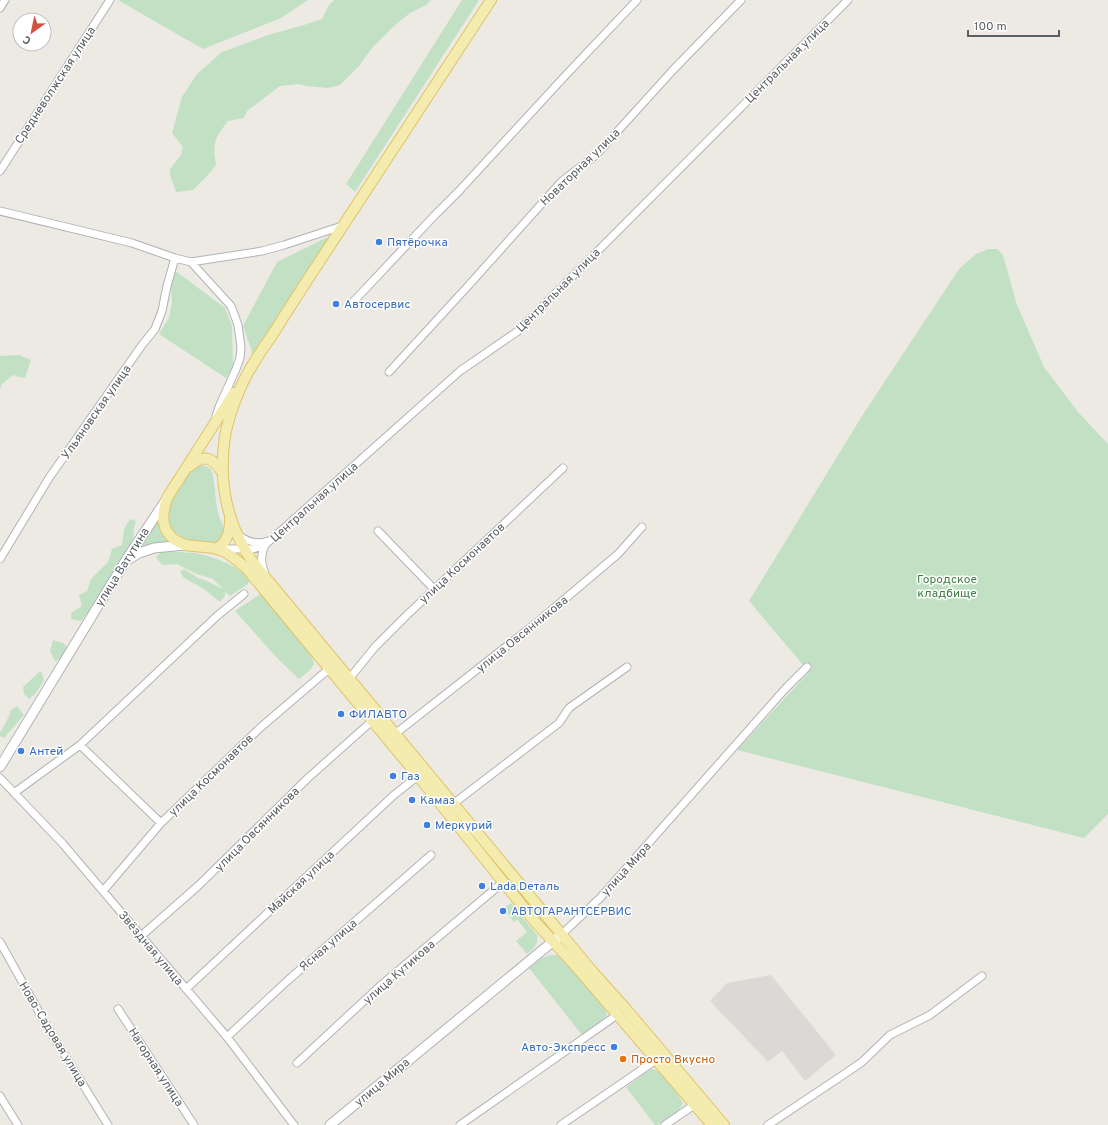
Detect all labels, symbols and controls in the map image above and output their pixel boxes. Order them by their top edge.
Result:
north arrow [12,12,52,52]
scale bar [968,12,1059,38]
street label: Центральная улица [742,16,833,107]
text: 100 m [974,19,1007,35]
street label: Средневолжская улица [12,24,98,146]
street label: Новаторная улица [537,125,624,210]
place label: Пятёрочка [387,235,448,251]
marker: Пятёрочка [374,237,384,247]
street label: Центральная улица [513,245,604,336]
place label: Автосервис [344,297,410,313]
marker: Автосервис [331,299,341,309]
street label: Ульяновская улица [58,362,136,463]
street label: Центральная улица [267,459,362,546]
street label: улица Космонавтов [416,520,509,608]
street label: улица Ватутина [92,525,153,610]
park label: Городское кладбище [917,572,977,602]
street label: улица Овсянникова [473,593,572,677]
place label: ФИЛАВТО [349,707,407,723]
marker: ФИЛАВТО [336,709,346,719]
street label: улица Космонавтов [166,731,258,820]
place label: Антей [29,744,63,760]
marker: Антей [16,746,26,756]
place label: Газ [401,769,420,785]
marker: Газ [388,771,398,781]
street label: улица Овсянникова [212,784,304,876]
place label: Камаз [420,793,455,809]
marker: Камаз [407,795,417,805]
place label: Меркурий [435,818,492,834]
marker: Меркурий [422,820,432,830]
street label: улица Мира [598,839,655,900]
street label: Майская улица [265,848,339,918]
place label: Lada Dеталь [490,879,559,895]
marker: Lada Dеталь [477,881,487,891]
place label: АВТОГАРАНТСЕРВИС [511,904,632,920]
marker: АВТОГАРАНТСЕРВИС [498,906,508,916]
street label: Звёздная улица [114,908,186,989]
street label: Ясная улица [296,916,361,975]
street label: улица Кутикова [360,937,439,1009]
street label: Ново-Садовая улица [14,979,90,1090]
street label: Нагорная улица [124,1025,187,1110]
place label: Авто-Экспресс [521,1040,606,1056]
marker: Авто-Экспресс [609,1042,619,1052]
place label: Просто Вкусно [631,1052,715,1068]
marker: Просто Вкусно [618,1054,628,1064]
street label: улица Мира [352,1055,414,1111]

